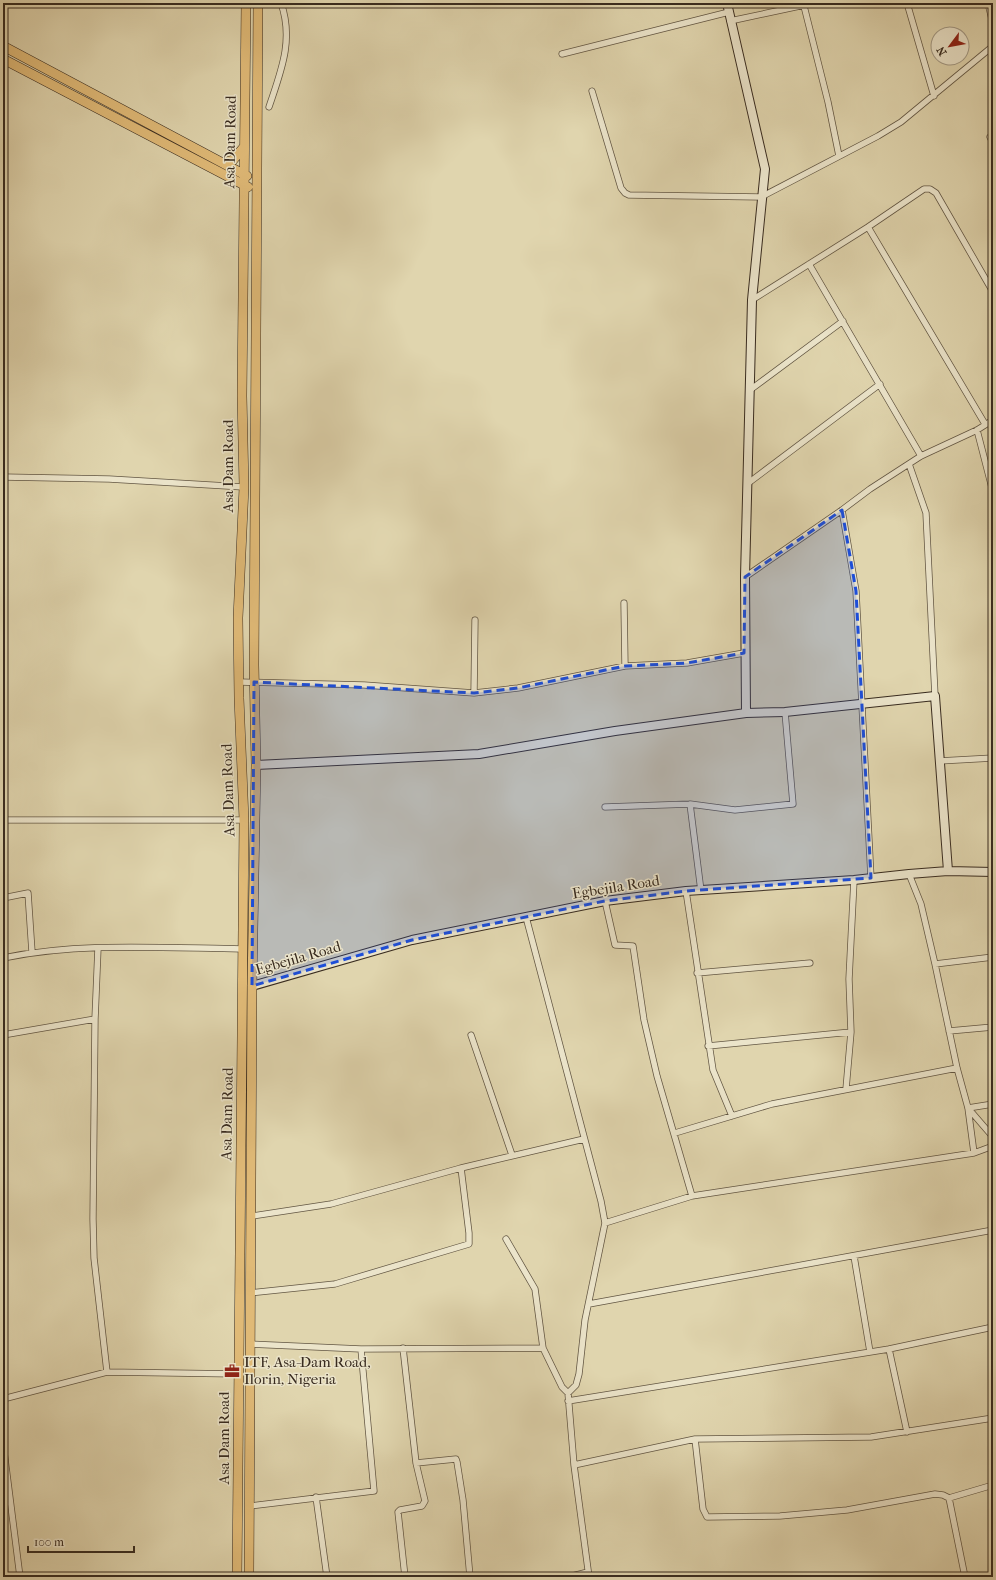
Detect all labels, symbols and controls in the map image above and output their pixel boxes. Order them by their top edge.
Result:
north arrow [930,26,970,66]
text: N [934,44,950,58]
street label: Asa Dam Road [220,95,240,190]
street label: Asa Dam Road [219,419,237,513]
street label: Asa Dam Road [217,742,239,838]
street label: Egbejila Road [571,871,662,903]
street label: Egbejila Road [253,937,344,979]
street label: Asa Dam Road [217,1067,237,1162]
place label: ITF, Asa-Dam Road, Ilorin, Nigeria [244,1353,371,1388]
office icon: ITF, Asa-Dam Road, Ilorin, Nigeria [223,1362,241,1380]
street label: Asa Dam Road [215,1391,233,1485]
scale bar [28,1528,134,1554]
text: 100 m [34,1535,64,1549]

